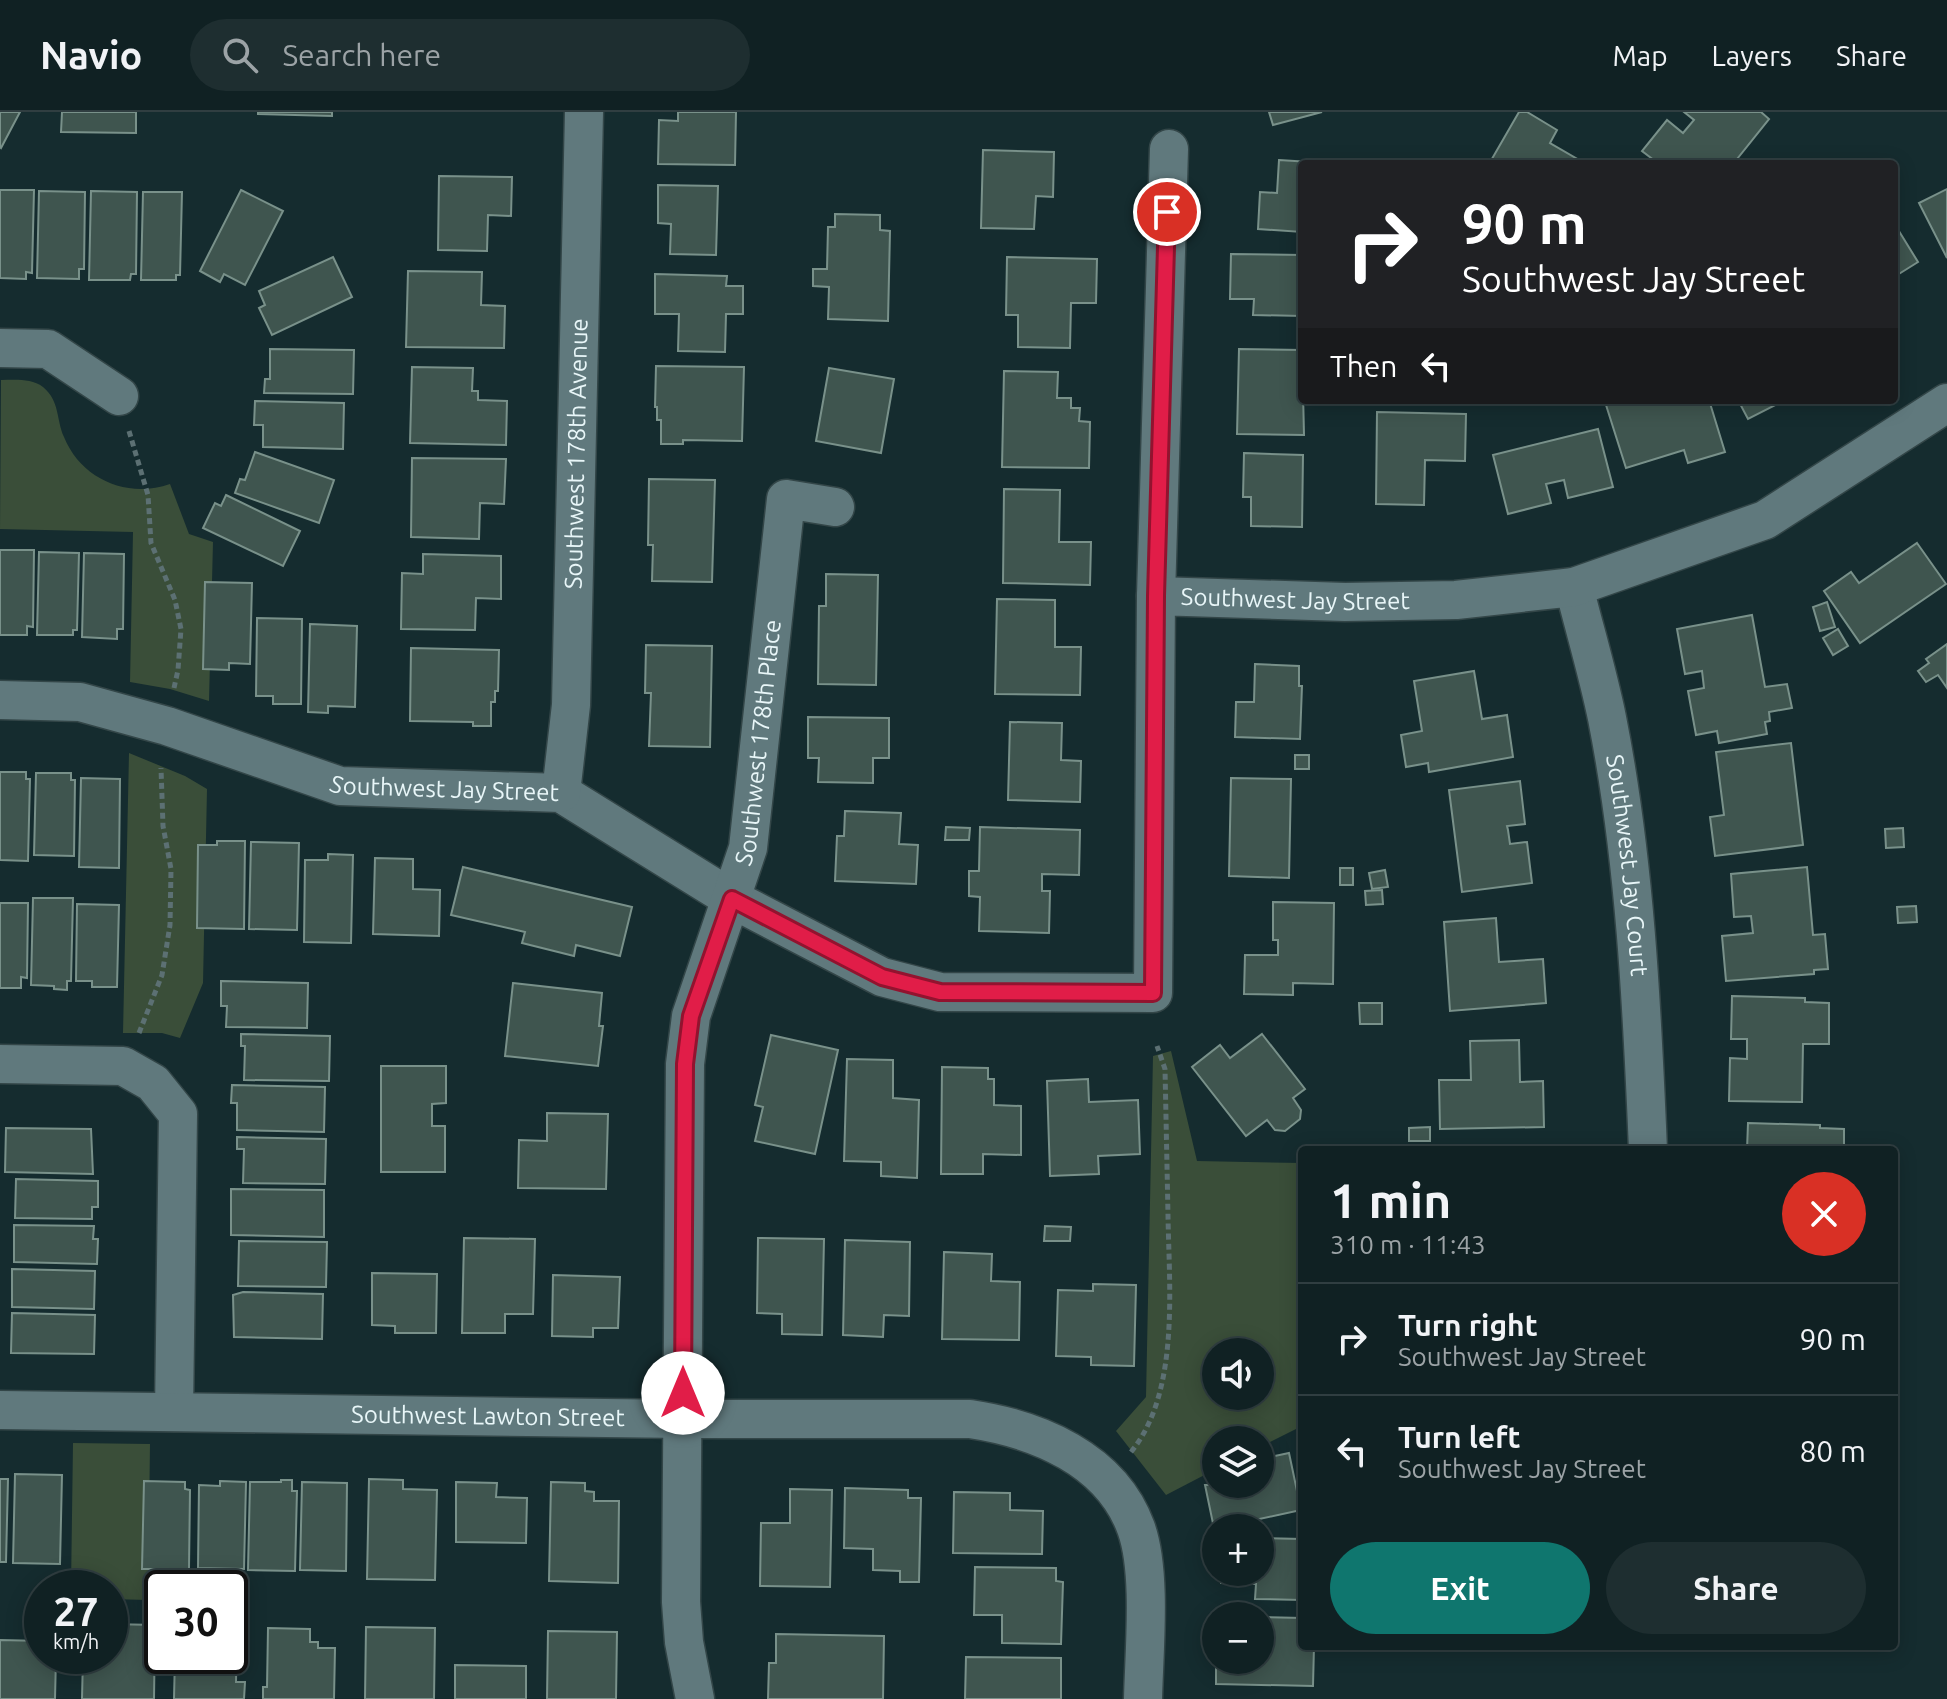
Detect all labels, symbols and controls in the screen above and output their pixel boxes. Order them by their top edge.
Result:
search box [190,19,750,91]
icon: search [218,33,262,77]
text: Navio [40,34,142,76]
text: Search here [282,38,441,72]
text: Map [1612,40,1668,71]
text: Layers [1712,40,1792,71]
text: Share [1836,40,1907,71]
pin [1133,178,1201,246]
icon: arrive [1145,190,1189,234]
icon: right [1330,192,1434,296]
text: 90 m [1462,192,1587,255]
text: Southwest Jay Street [1462,258,1805,299]
street label: Southwest 178th Avenue [560,318,592,589]
icon: left [1414,344,1458,388]
text: Then [1330,349,1398,383]
street label: Southwest Jay Street [1180,583,1410,615]
street label: Southwest 178th Place [729,618,786,869]
street label: Southwest Jay Court [1601,752,1653,978]
street label: Southwest Jay Street [326,770,560,806]
button: close [1782,1172,1866,1256]
text: 1 min [1330,1173,1451,1227]
text: 310 m · 11:43 [1330,1230,1486,1259]
text: Turn right [1398,1308,1538,1342]
icon: right [1330,1317,1374,1361]
text: 90 m [1799,1322,1866,1356]
map controls [1202,1338,1274,1674]
button: sound [1202,1338,1274,1410]
text: Southwest Jay Street [1398,1342,1646,1371]
position arrow [641,1351,725,1435]
street label: Southwest Lawton Street [351,1401,625,1431]
text: Turn left [1398,1420,1520,1454]
button: layers [1202,1426,1274,1498]
icon: left [1330,1429,1374,1473]
text: 80 m [1799,1434,1866,1468]
text: Southwest Jay Street [1398,1454,1646,1483]
button: + [1202,1514,1274,1586]
button: Exit [1330,1542,1590,1634]
button: Share [1606,1542,1866,1634]
speed limit sign: 30 [144,1570,248,1674]
text: 27 [53,1589,99,1634]
button: − [1202,1602,1274,1674]
text: km/h [53,1630,99,1653]

